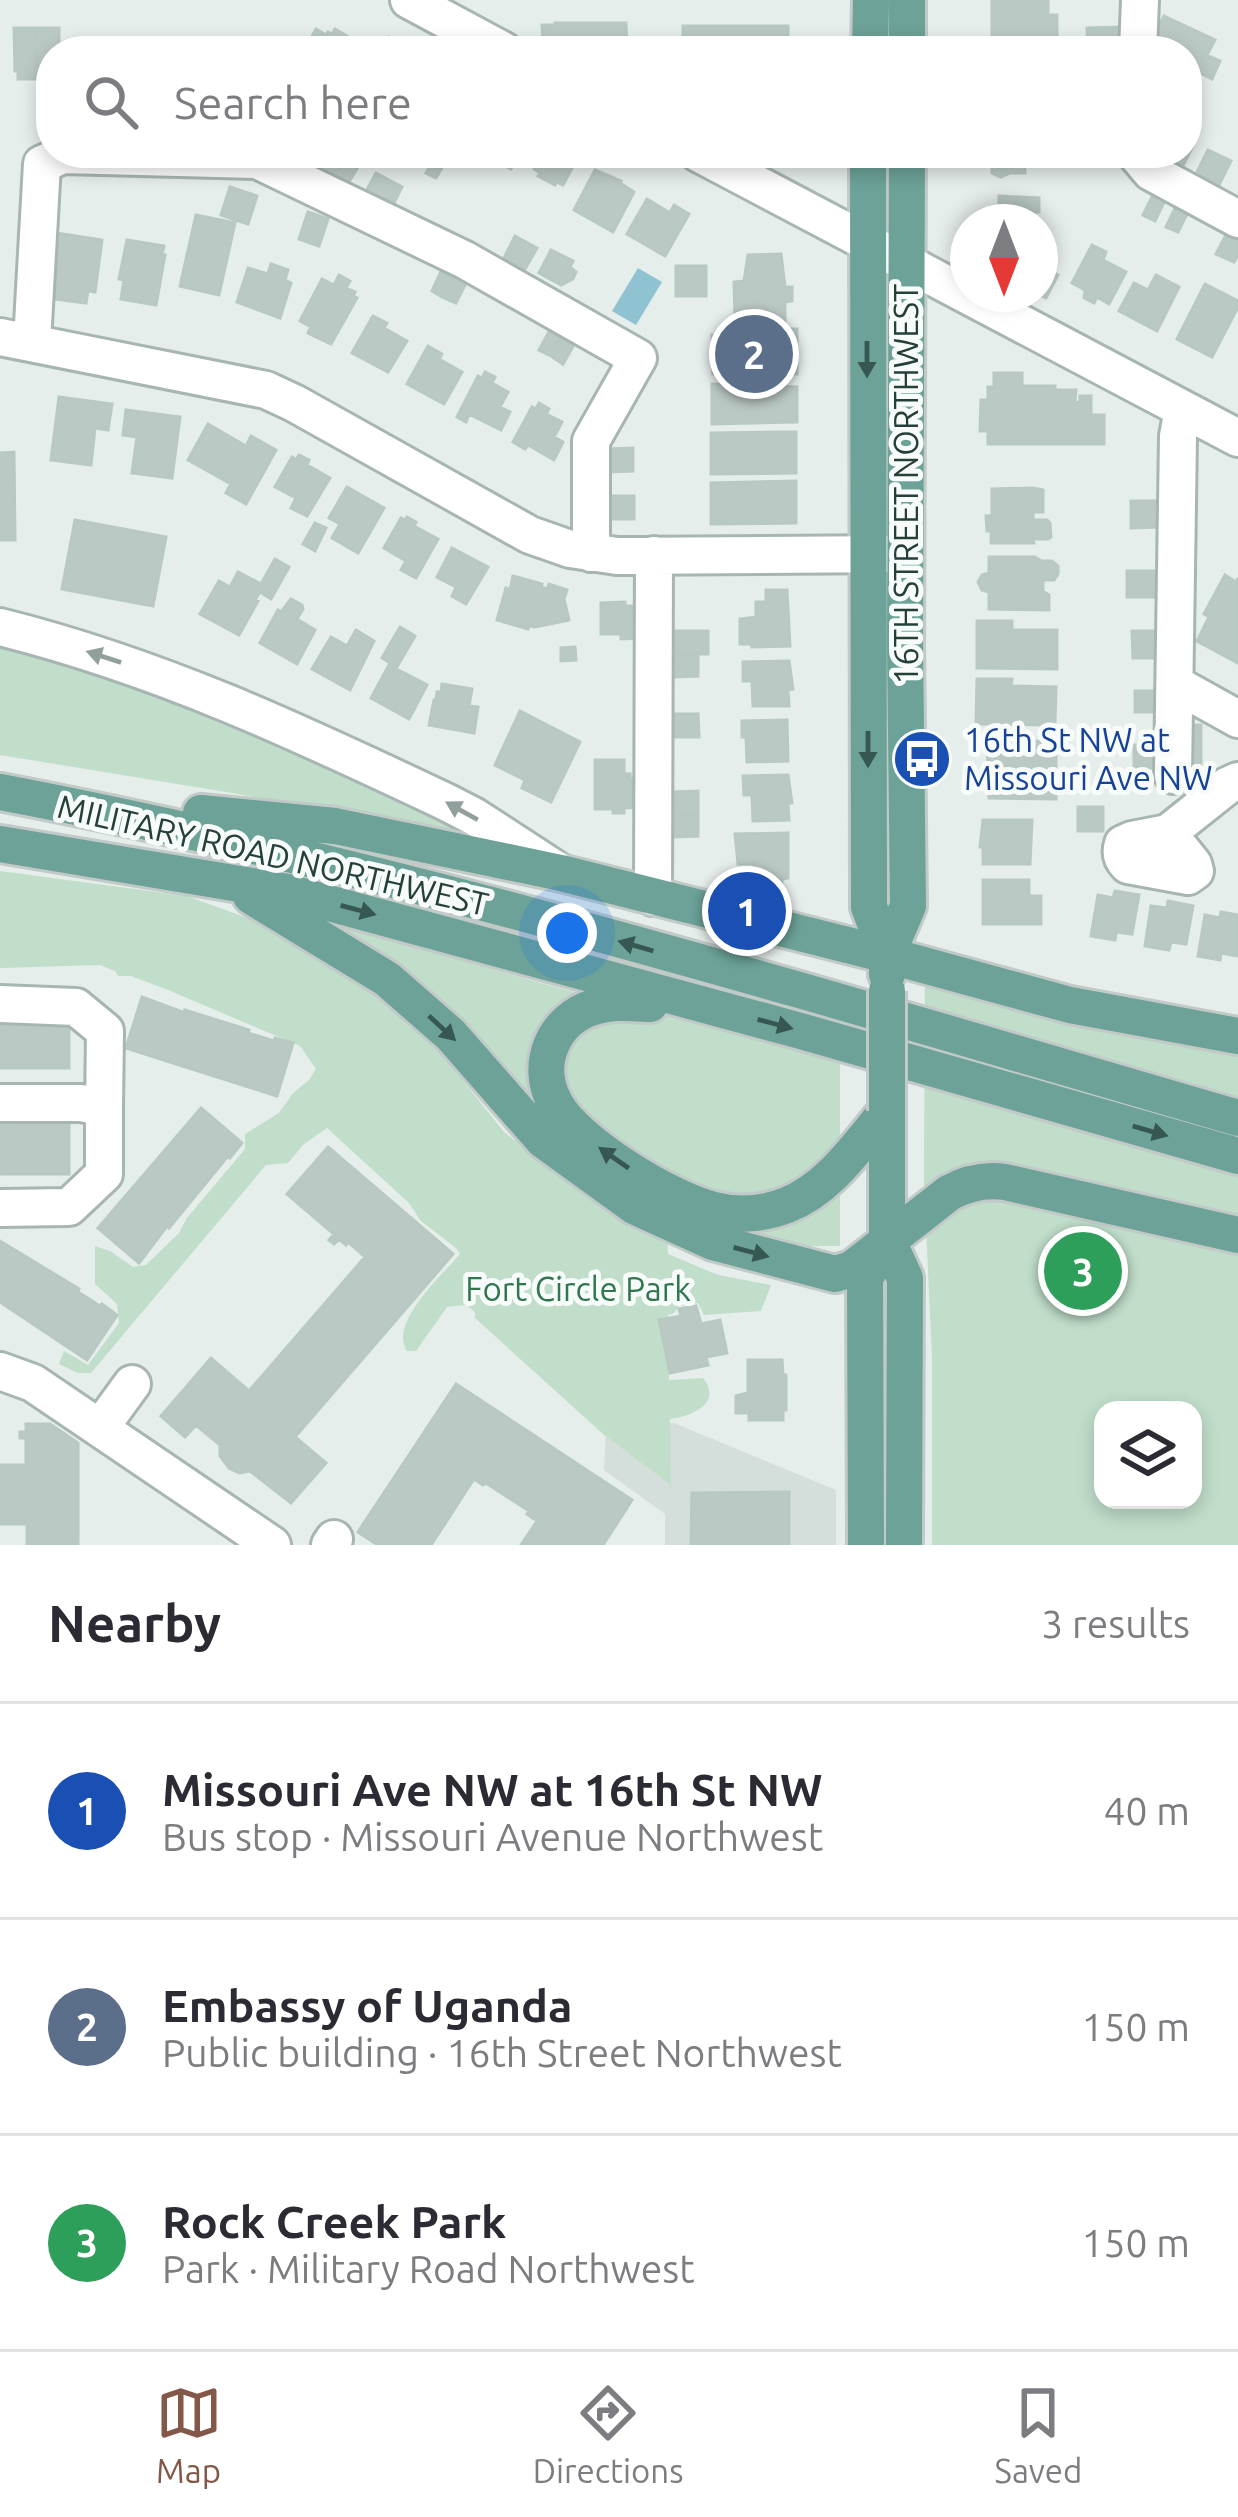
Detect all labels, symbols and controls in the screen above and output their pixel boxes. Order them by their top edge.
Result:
search box [36,36,1202,168]
icon: search [78,69,144,135]
text: Search here [174,77,412,128]
north arrow [950,204,1058,312]
street label: 16TH STREET NORTHWEST [887,284,924,684]
pin: 2 [715,309,793,399]
one-way arrow [857,341,877,379]
one-way arrow [85,646,122,665]
place label: 16th St NW at Missouri Ave NW [964,721,1212,796]
bus stop icon: 16th St NW at Missouri Ave NW [891,728,953,790]
one-way arrow [859,731,878,769]
street label: MILITARY ROAD NORTHWEST [54,787,492,922]
one-way arrow [445,801,479,822]
pin: 1 [708,866,786,956]
one-way arrow [340,902,377,921]
your location [537,903,597,963]
one-way arrow [617,935,654,954]
one-way arrow [427,1014,456,1041]
one-way arrow [756,1016,793,1035]
one-way arrow [1132,1122,1169,1141]
one-way arrow [598,1147,630,1170]
pin: 3 [1044,1226,1122,1316]
one-way arrow [733,1244,770,1263]
park label: Fort Circle Park [465,1270,691,1307]
map controls [1094,1401,1202,1509]
button: layers [1094,1401,1202,1509]
text: Nearby [48,1594,221,1652]
text: 3 results [1041,1602,1190,1645]
text: Missouri Ave NW at 16th St NW [162,1764,822,1815]
text: 1 [76,1789,98,1832]
text: 40 m [1103,1789,1190,1832]
text: Bus stop · Missouri Avenue Northwest [162,1815,823,1858]
text: Embassy of Uganda [162,1980,573,2031]
text: 2 [76,2005,98,2048]
text: 150 m [1081,2005,1190,2048]
text: Public building · 16th Street Northwest [162,2031,842,2074]
text: Rock Creek Park [162,2196,506,2247]
text: 3 [76,2221,98,2264]
text: 150 m [1081,2221,1190,2264]
text: Park · Military Road Northwest [162,2247,695,2290]
tab: Map [156,2380,222,2489]
tab: Directions [533,2380,683,2489]
tab: Saved [995,2380,1082,2489]

